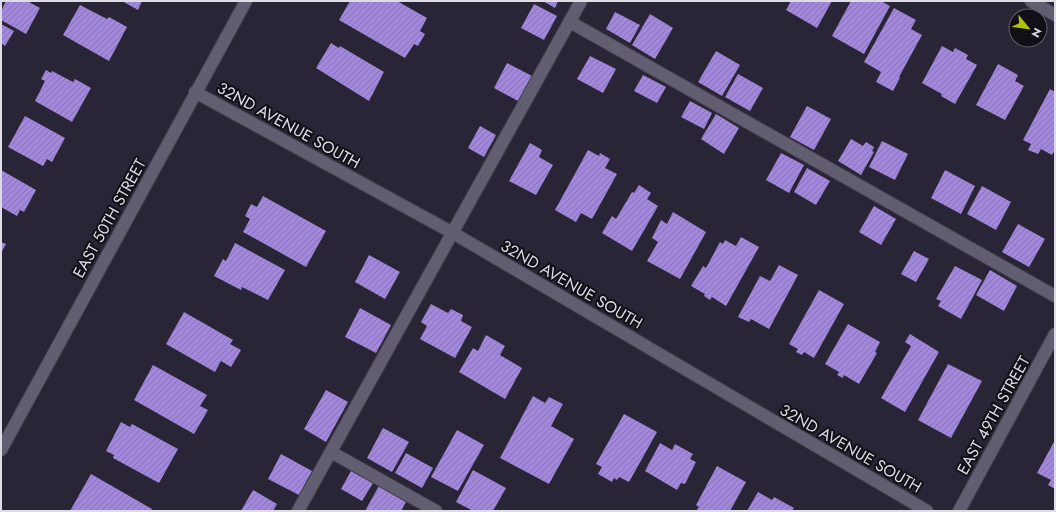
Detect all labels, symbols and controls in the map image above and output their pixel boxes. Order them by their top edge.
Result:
north arrow [1008,8,1048,48]
text: N [1028,25,1046,41]
street label: 32ND AVENUE SOUTH [213,76,365,174]
street label: EAST 50TH STREET [67,154,152,282]
street label: 32ND AVENUE SOUTH [496,234,647,335]
street label: EAST 49TH STREET [951,351,1036,479]
street label: 32ND AVENUE SOUTH [775,398,926,499]

